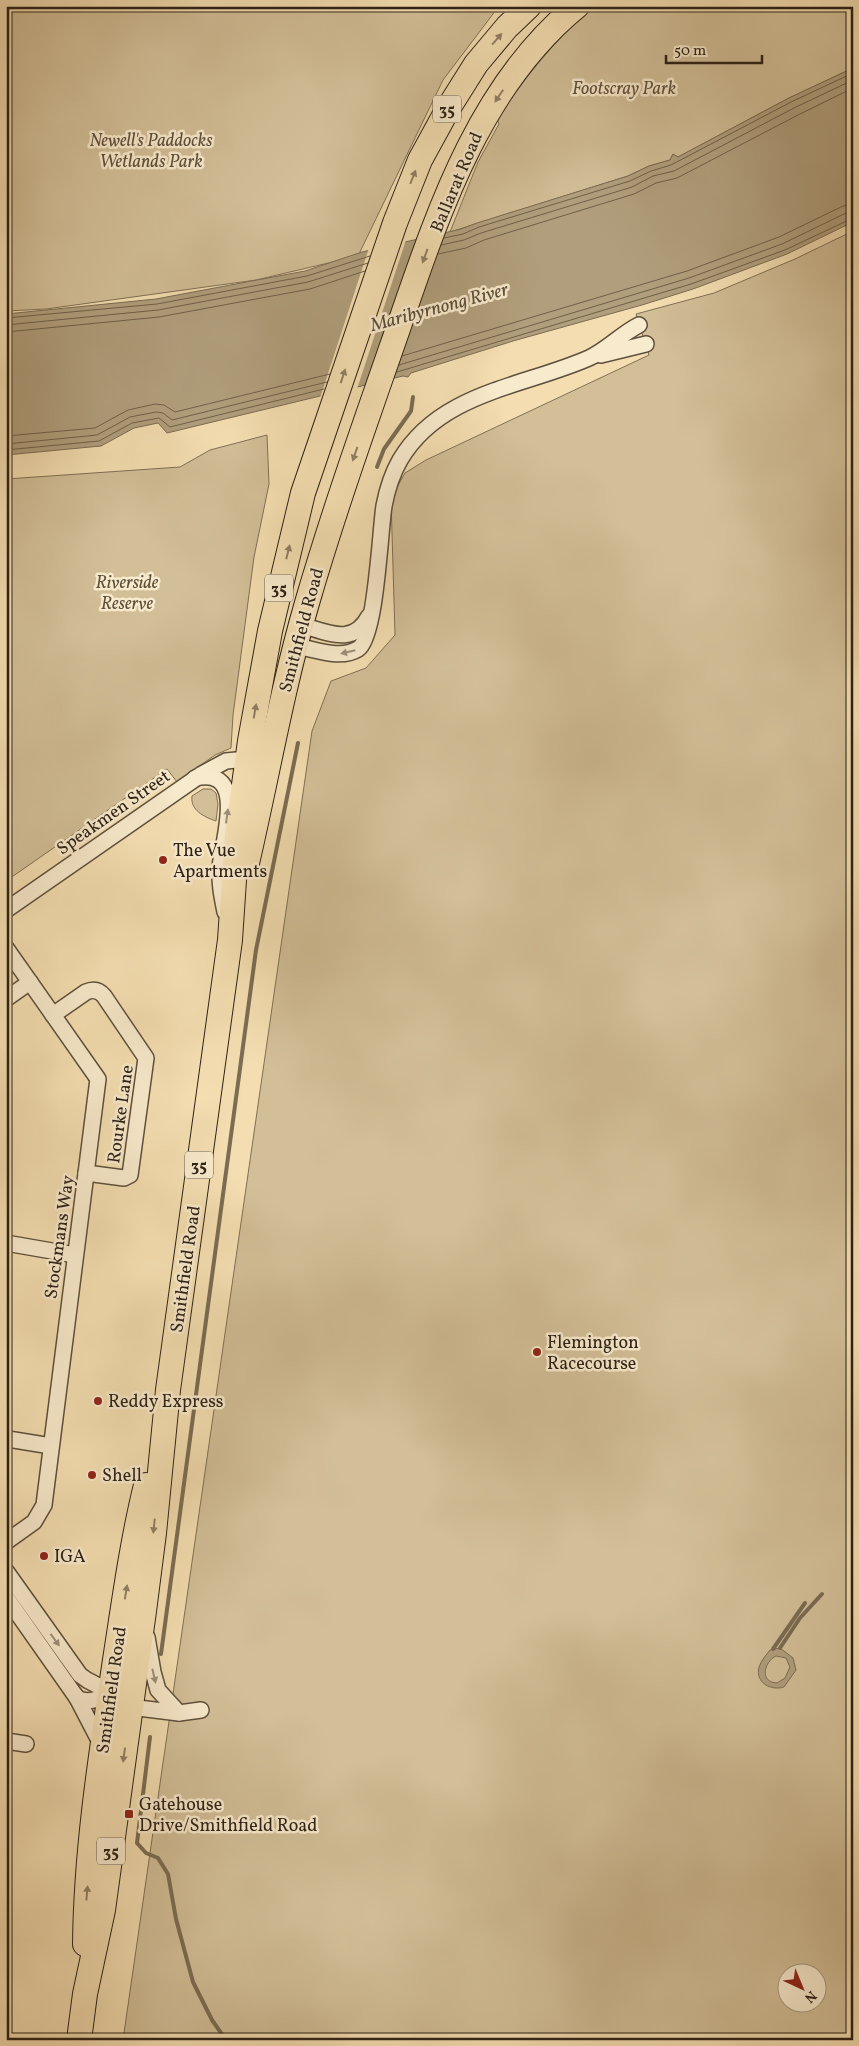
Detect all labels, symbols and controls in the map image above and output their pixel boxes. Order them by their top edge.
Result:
one-way arrow [491,32,502,45]
scale bar [666,32,763,64]
text: 50 m [674,41,706,62]
park label: Footscray Park [572,77,676,102]
one-way arrow [494,89,504,102]
road number: 35 [433,96,461,122]
park label: Newell's Paddocks Wetlands Park [89,129,213,175]
street label: Ballarat Road [425,129,490,237]
one-way arrow [409,169,417,184]
one-way arrow [421,249,429,264]
water label: Maribyrnong River [367,277,512,339]
one-way arrow [340,368,348,383]
one-way arrow [350,446,358,461]
one-way arrow [284,544,292,559]
street label: Smithfield Road [274,565,331,695]
park label: Riverside Reserve [96,571,159,617]
road number: 35 [265,574,293,602]
one-way arrow [341,648,356,656]
one-way arrow [252,702,260,718]
street label: Speakmen Street [52,765,176,862]
one-way arrow [223,808,231,824]
place label: The Vue Apartments [173,839,267,885]
marker: The Vue Apartments [157,854,169,866]
street label: Rourke Lane [102,1063,141,1165]
road number: 35 [185,1152,213,1178]
street label: Stockmans Way [39,1174,82,1301]
street label: Smithfield Road [165,1204,208,1334]
place label: Flemington Racecourse [547,1331,639,1377]
marker: Flemington Racecourse [531,1346,543,1358]
place label: Reddy Express [108,1390,224,1415]
marker: Reddy Express [92,1395,104,1407]
place label: Shell [102,1464,142,1489]
marker: Shell [86,1469,98,1481]
one-way arrow [150,1518,158,1534]
place label: IGA [54,1545,86,1570]
marker: IGA [38,1550,50,1562]
one-way arrow [122,1584,130,1600]
street label: Smithfield Road [91,1625,134,1755]
one-way arrow [49,1633,60,1646]
one-way arrow [150,1668,158,1684]
one-way arrow [120,1747,128,1763]
place label: Gatehouse Drive/Smithfield Road [139,1793,317,1839]
marker: Gatehouse Drive/Smithfield Road [123,1808,135,1820]
road number: 35 [97,1838,125,1864]
one-way arrow [84,1884,92,1900]
north arrow [776,1964,826,2014]
text: N [800,1986,820,2007]

